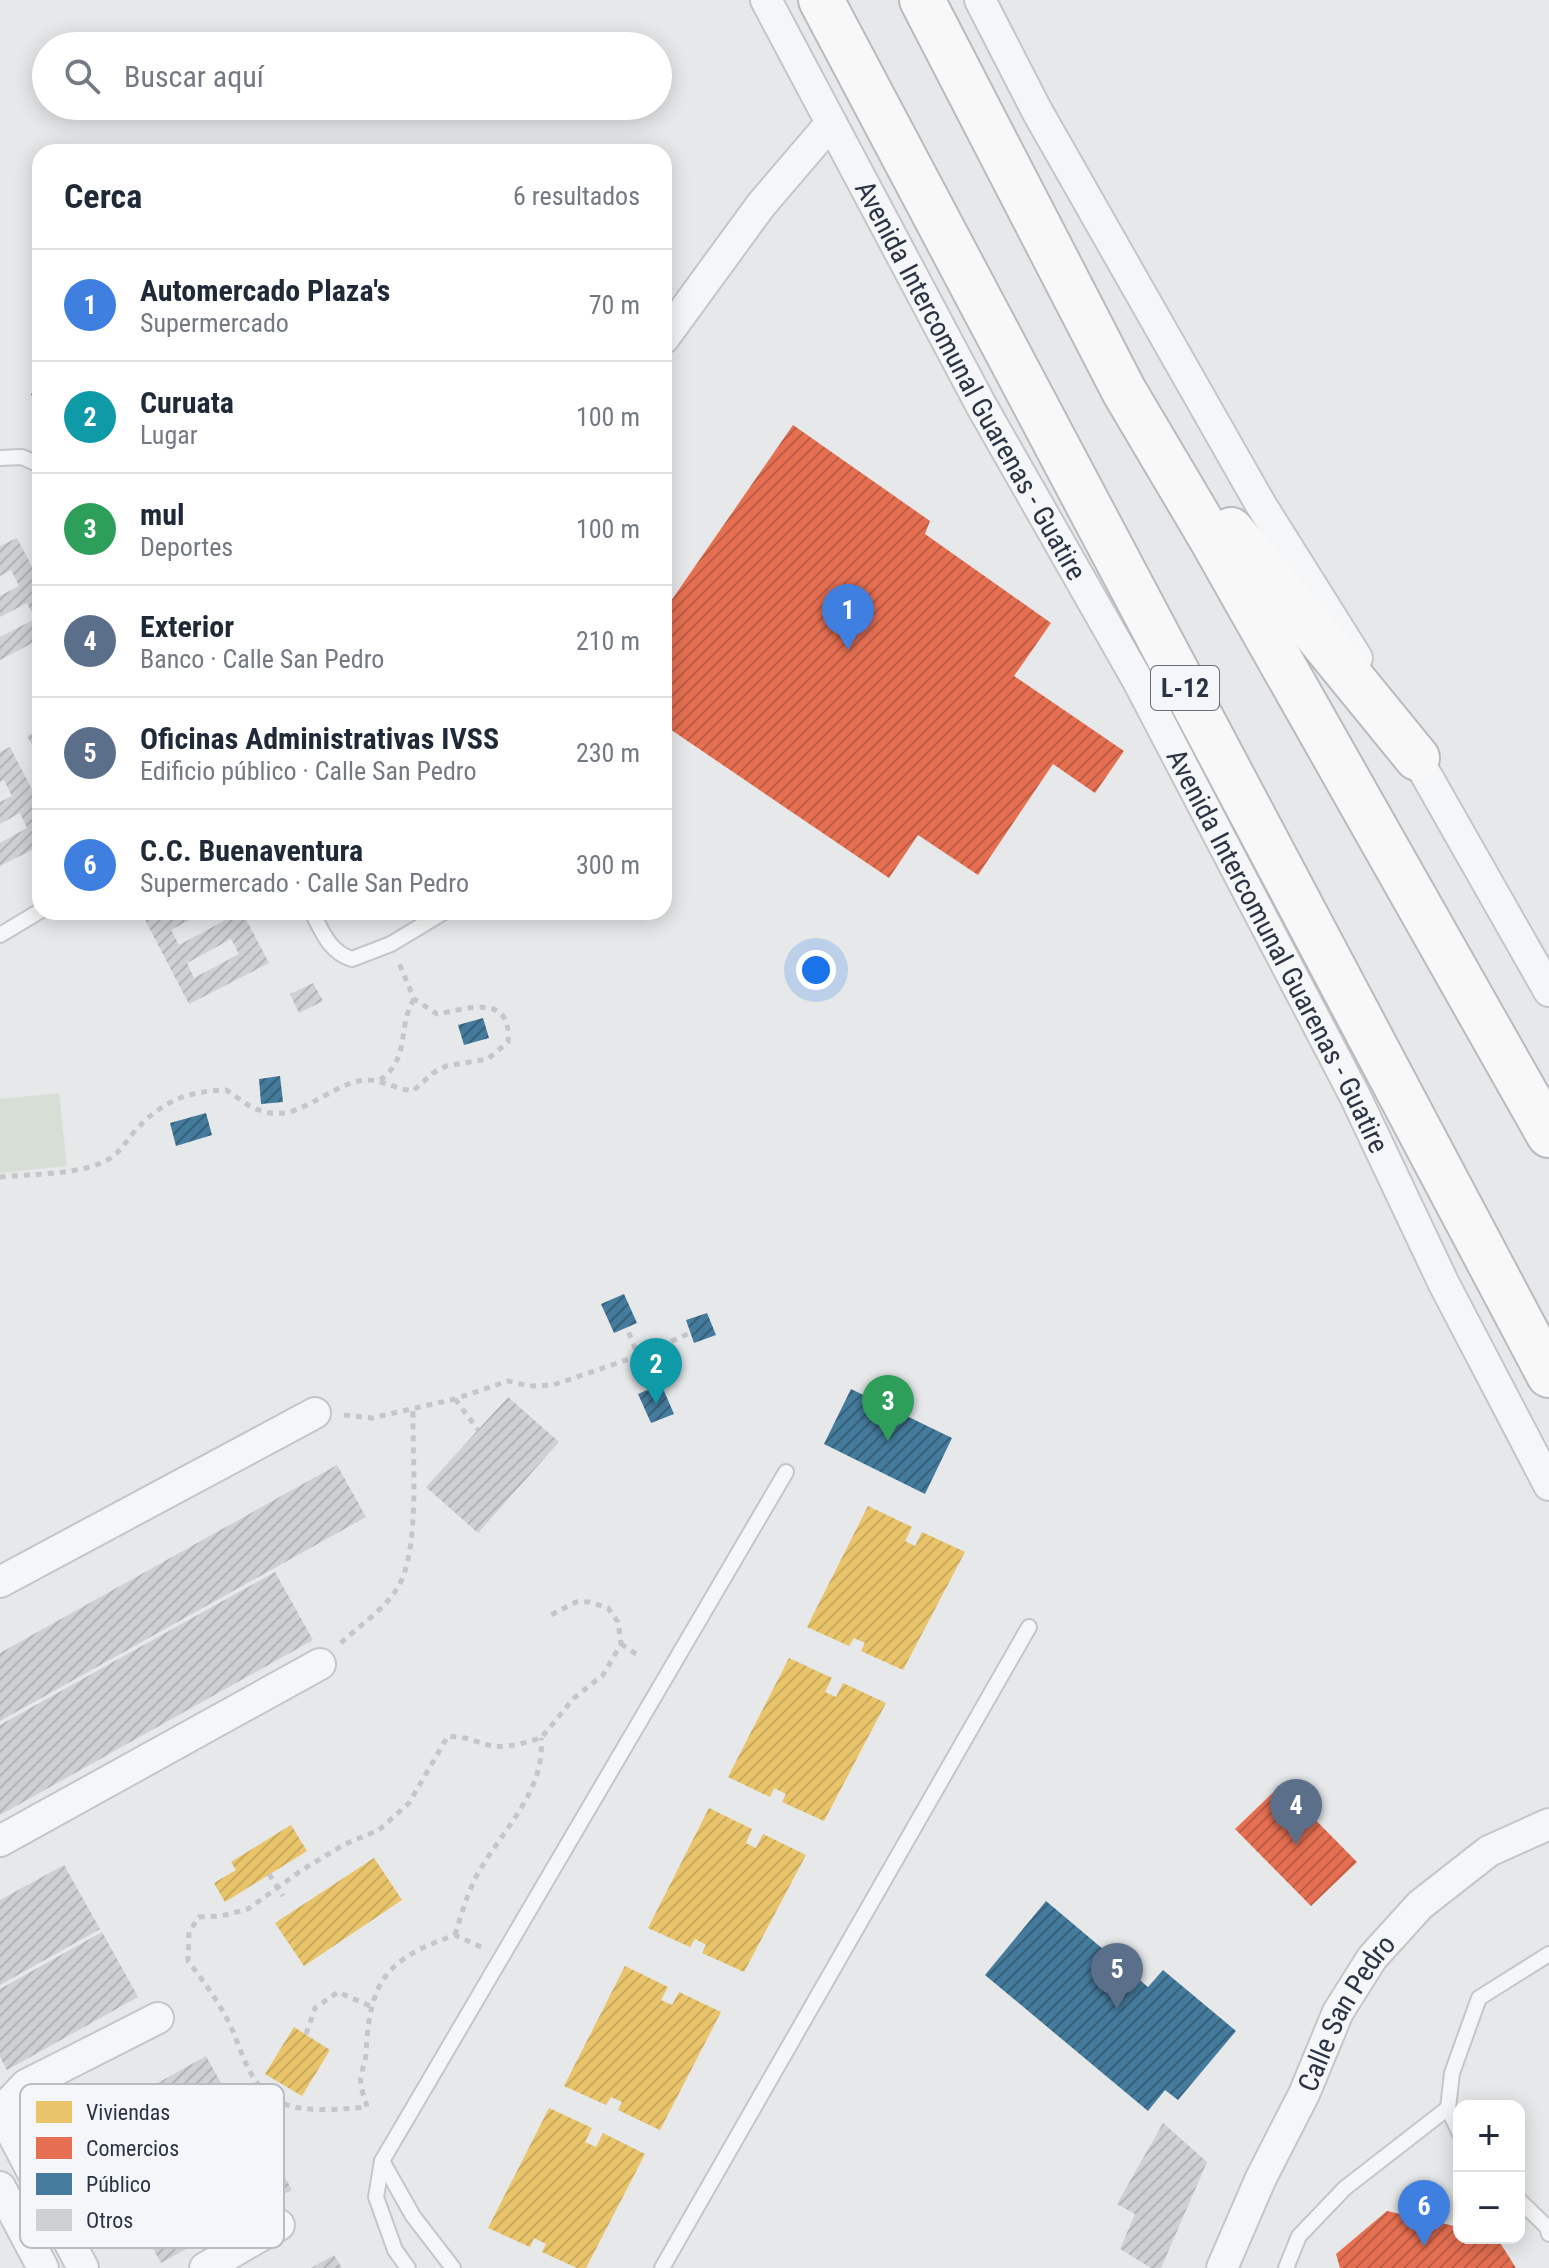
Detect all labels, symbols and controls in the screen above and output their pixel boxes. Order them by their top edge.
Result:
search box [32,32,672,120]
icon: search [60,54,104,98]
text: Buscar aquí [124,59,264,94]
street label: Avenida Intercomunal Guarenas - Guatire [848,175,1094,586]
text: Cerca [64,176,142,216]
text: 6 resultados [513,181,640,211]
text: Automercado Plaza's [140,273,390,308]
text: 1 [83,290,97,320]
text: 70 m [589,290,640,320]
text: Supermercado [140,308,289,338]
text: Curuata [140,385,234,420]
text: 2 [83,402,97,432]
text: 100 m [576,402,640,432]
text: Lugar [140,420,198,450]
text: mul [140,497,185,532]
text: 3 [83,514,97,544]
text: 100 m [576,514,640,544]
text: Deportes [140,532,233,562]
pin: 1 [822,584,874,650]
text: Exterior [140,609,234,644]
text: 4 [83,626,97,656]
text: 210 m [576,626,640,656]
text: Banco · Calle San Pedro [140,644,384,674]
road number: L-12 [1151,666,1219,710]
text: Oficinas Administrativas IVSS [140,721,499,756]
text: 5 [83,738,97,768]
text: 230 m [576,738,640,768]
street label: Avenida Intercomunal Guarenas - Guatire [1160,743,1396,1158]
text: Edificio público · Calle San Pedro [140,756,477,786]
text: C.C. Buenaventura [140,833,363,868]
text: 6 [83,850,97,880]
text: 300 m [576,850,640,880]
text: Supermercado · Calle San Pedro [140,868,469,898]
your location [796,950,836,990]
pin: 2 [630,1338,682,1404]
pin: 3 [862,1375,914,1441]
pin: 4 [1270,1779,1322,1845]
street label: Calle San Pedro [1290,1928,1402,2096]
pin: 5 [1091,1943,1143,2009]
legend [20,2084,284,2248]
text: Viviendas [86,2100,170,2125]
map controls [1453,2100,1525,2244]
button: + [1453,2100,1525,2172]
text: Comercios [86,2136,179,2161]
text: Público [86,2172,151,2197]
button: − [1453,2172,1525,2244]
pin: 6 [1398,2180,1450,2246]
text: Otros [86,2208,133,2233]

